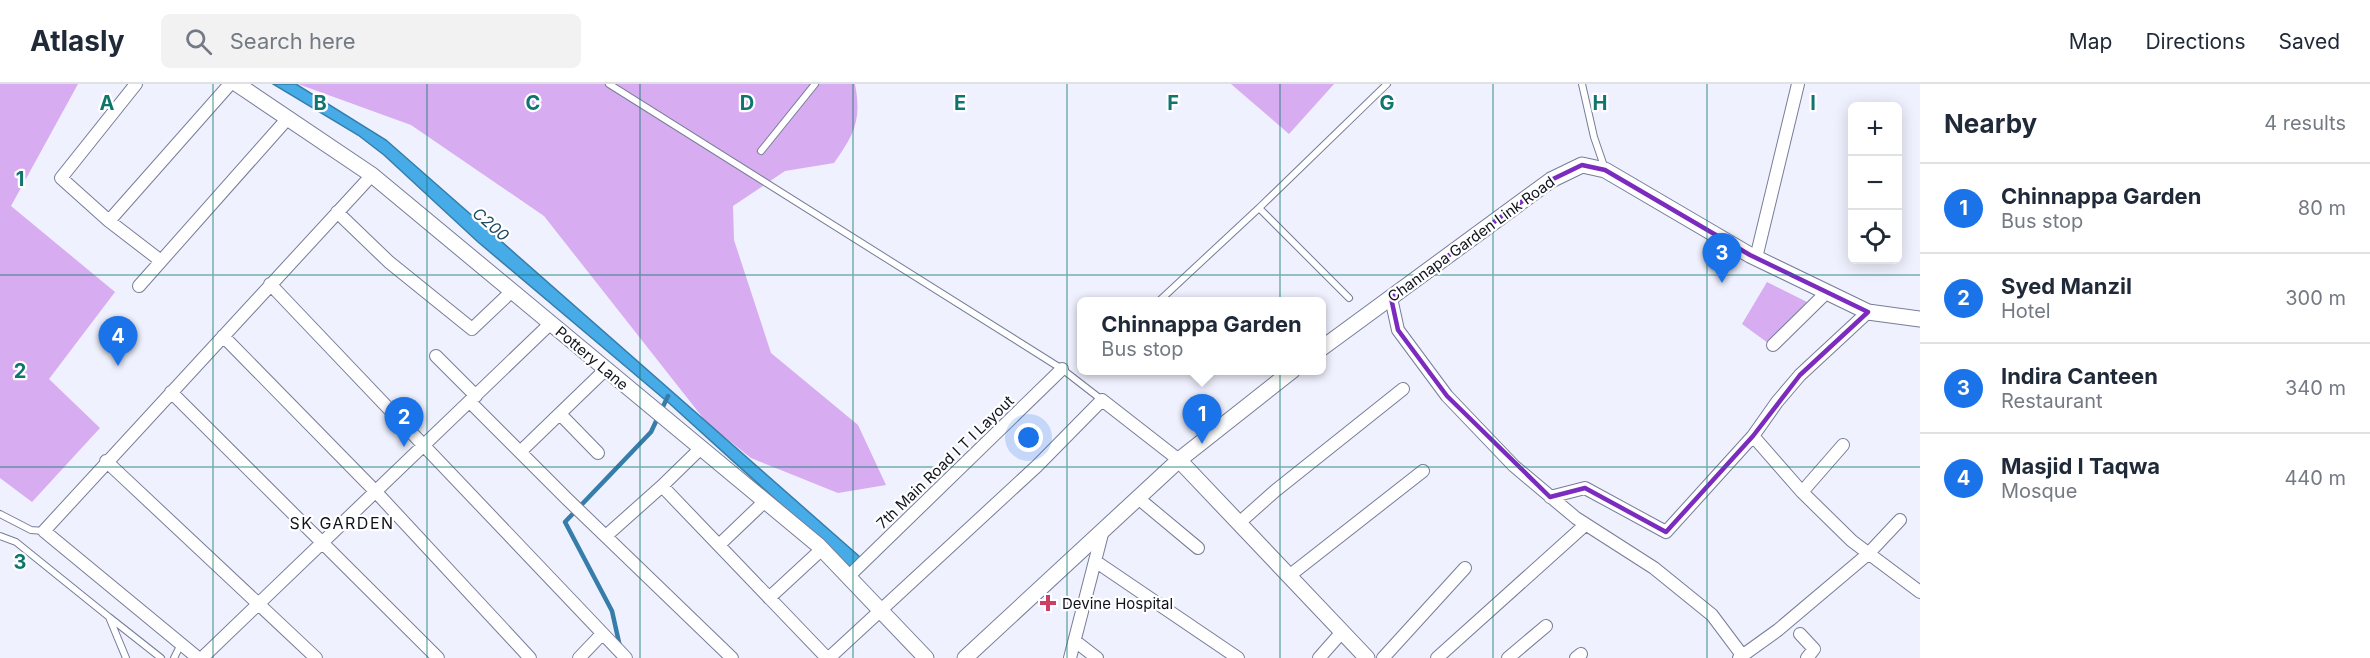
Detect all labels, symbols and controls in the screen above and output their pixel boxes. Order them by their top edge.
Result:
search box [161,14,581,68]
text: Atlasly [30,24,125,58]
icon: search [182,25,215,58]
text: Search here [230,28,356,54]
text: Map [2069,29,2112,54]
text: Directions [2145,29,2246,54]
text: Saved [2279,29,2340,54]
text: A [100,91,115,115]
text: B [313,91,327,115]
text: C [526,91,540,115]
text: D [740,91,754,115]
text: E [954,91,966,115]
text: F [1167,91,1179,115]
text: G [1379,91,1395,115]
text: H [1593,91,1607,115]
text: I [1810,91,1816,115]
map controls [1848,102,1902,264]
button: + [1848,102,1902,156]
text: Nearby [1944,108,2037,139]
text: 4 results [2264,111,2346,135]
button: − [1848,156,1902,210]
text: 1 [16,167,24,191]
street label: Channapa Garden Link Road [1384,172,1558,306]
text: Chinnappa Garden [2001,183,2201,209]
text: 1 [1959,196,1968,220]
text: 80 m [2298,196,2346,220]
water label: C200 [469,203,513,245]
text: Bus stop [2001,209,2083,233]
button: locate [1848,210,1902,264]
pin: 3 [1702,234,1742,283]
text: Syed Manzil [2001,273,2132,299]
text: 2 [1957,286,1970,310]
text: 300 m [2285,286,2346,310]
popup [1077,297,1326,375]
text: Hotel [2001,299,2051,323]
text: Chinnappa Garden [1101,311,1302,337]
pin: 4 [98,316,138,366]
street label: Pottery Lane [552,322,632,394]
text: Bus stop [1101,337,1184,361]
text: 2 [14,359,26,383]
text: Indira Canteen [2001,363,2158,389]
text: 3 [1957,376,1970,400]
text: 340 m [2285,376,2346,400]
text: Restaurant [2001,389,2103,413]
street label: 7th Main Road I T I Layout [872,391,1018,533]
pin: 1 [1182,394,1222,444]
pin: 2 [384,398,424,447]
your location [1014,423,1043,452]
text: Masjid I Taqwa [2001,453,2160,479]
text: 4 [1957,466,1970,490]
text: 440 m [2284,466,2346,490]
text: Mosque [2001,479,2077,503]
district label: SK GARDEN [289,513,395,533]
text: 3 [14,550,26,574]
marker: Devine Hospital [1039,594,1057,612]
place label: Devine Hospital [1062,594,1173,613]

